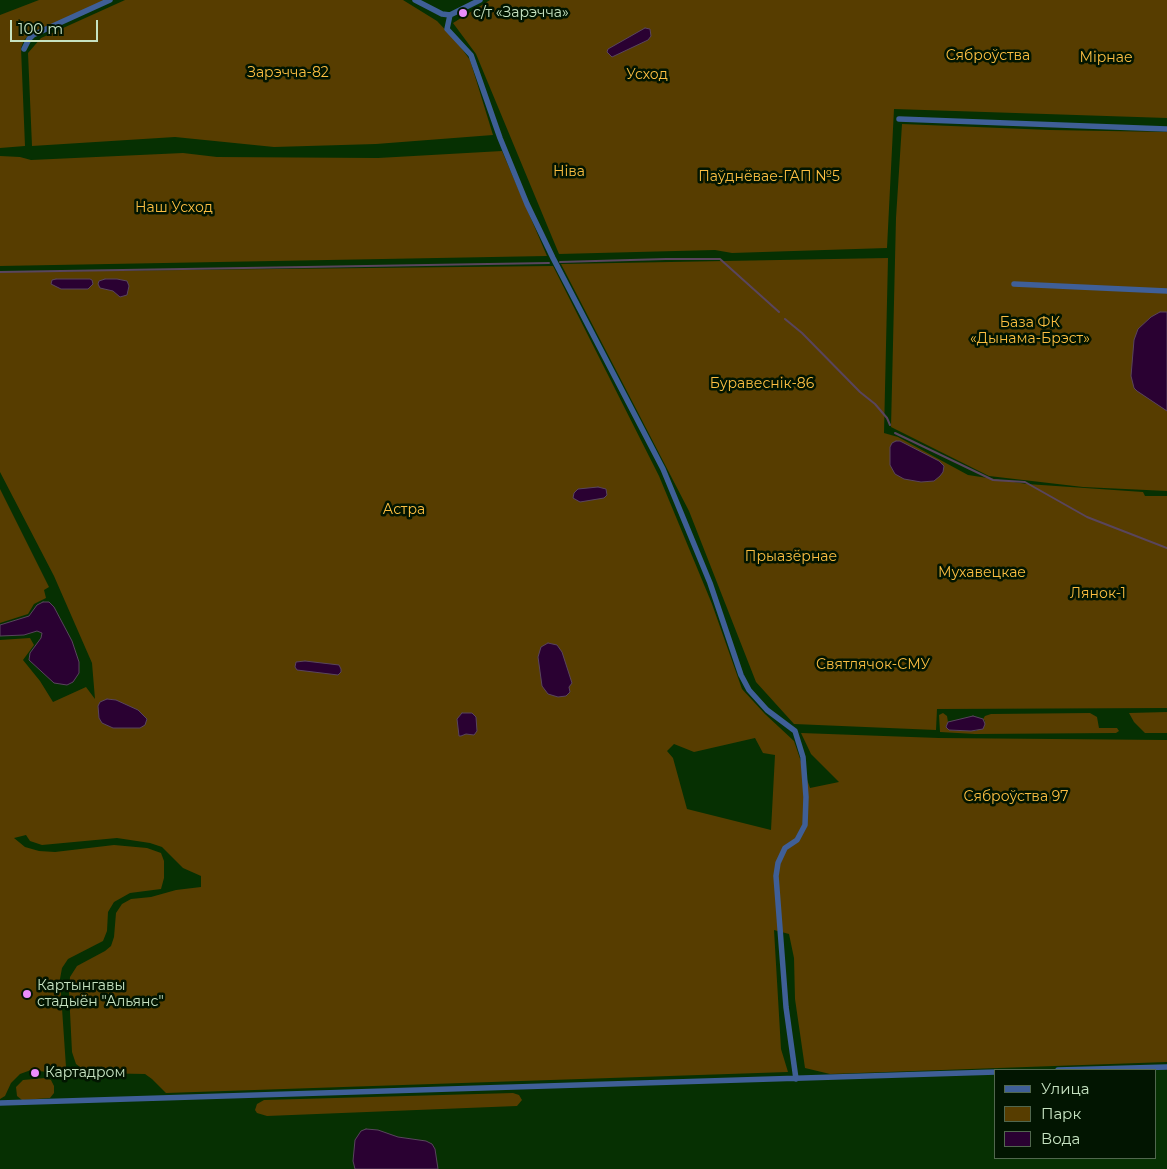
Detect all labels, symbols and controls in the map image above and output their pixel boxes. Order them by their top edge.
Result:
place label: с/т «Зарэчча» [473,5,569,21]
marker: с/т «Зарэчча» [457,7,469,19]
scale bar [12,10,100,42]
text: 100 m [18,19,63,38]
park label: Сяброўства [946,48,1030,64]
park label: Мірнае [1079,50,1133,66]
park label: Зарэчча-82 [247,65,329,81]
park label: Усход [626,67,668,83]
park label: Ніва [553,164,585,180]
park label: Паўднёвае-ГАП №5 [698,169,840,185]
park label: Наш Усход [135,200,213,216]
park label: База ФК «Дынама-Брэст» [970,315,1090,348]
park label: Буравеснік-86 [710,376,814,392]
park label: Астра [383,502,425,518]
park label: Прыазёрнае [745,549,837,565]
park label: Мухавецкае [938,565,1026,581]
park label: Лянок-1 [1070,586,1126,602]
park label: Святлячок-СМУ [816,657,930,673]
park label: Сяброўства 97 [964,789,1068,805]
place label: Картынгавы стадыён "Альянс" [37,978,164,1010]
marker: Картынгавы стадыён "Альянс" [21,988,33,1000]
place label: Картадром [45,1065,126,1081]
marker: Картадром [29,1067,41,1079]
legend [994,1069,1157,1159]
text: Улица [1041,1079,1089,1098]
text: Парк [1041,1104,1081,1123]
text: Вода [1041,1129,1080,1148]

